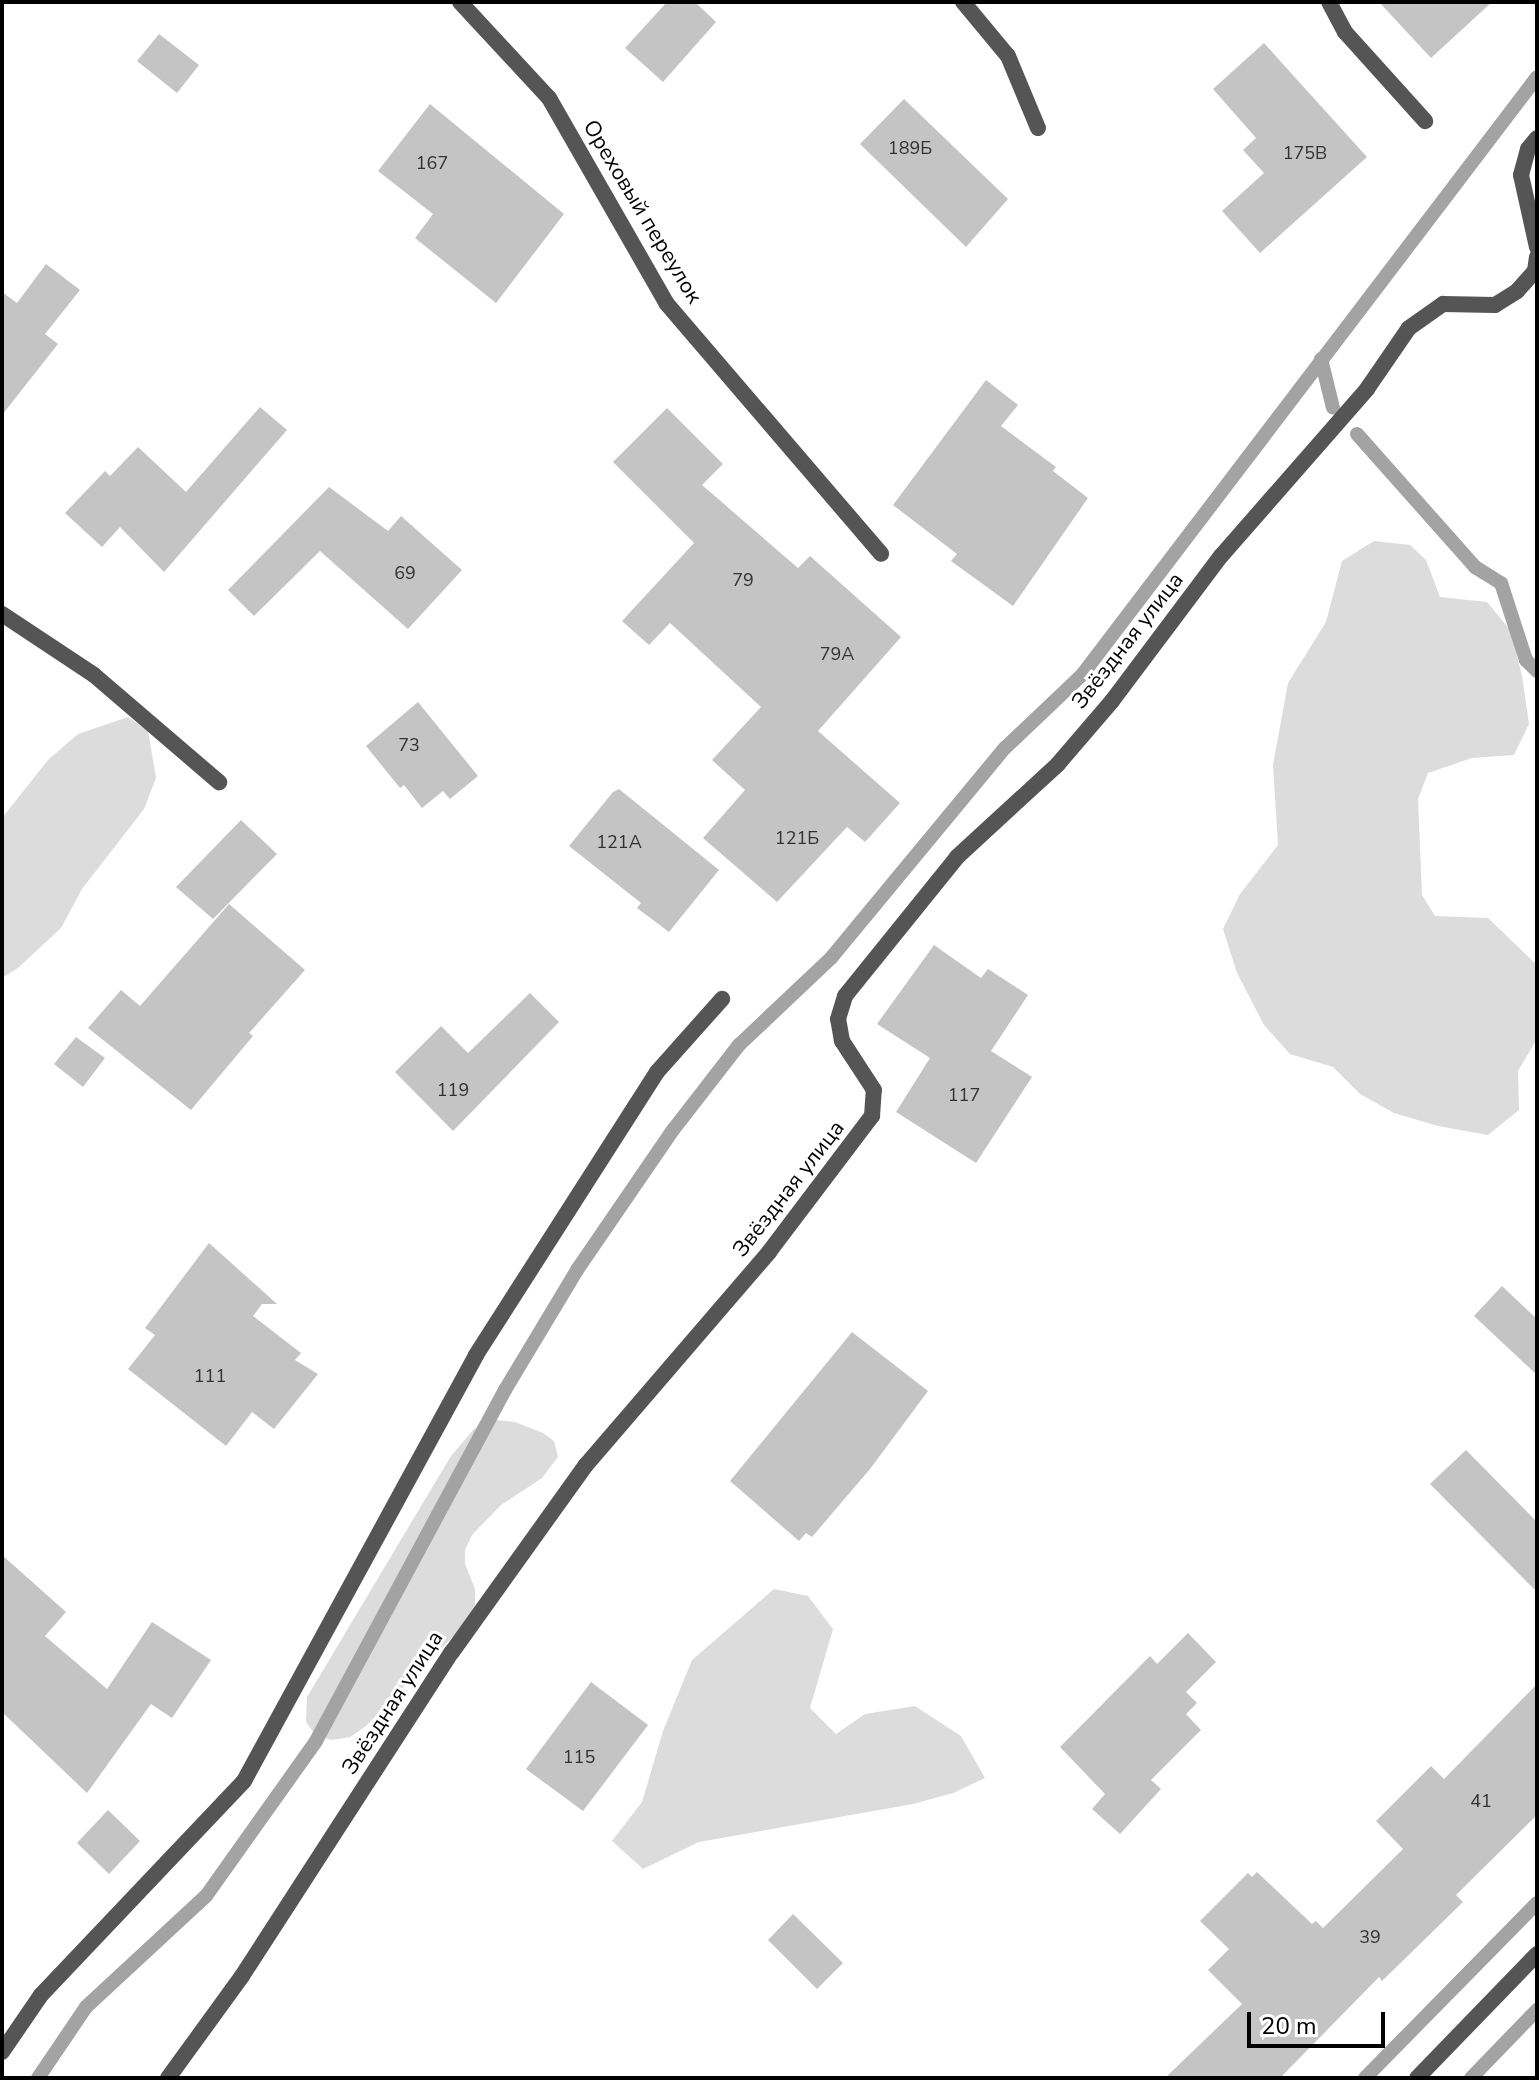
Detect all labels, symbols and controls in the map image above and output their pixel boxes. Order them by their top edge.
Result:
street label: Ореховый переулок [577,115,707,309]
house number: 189Б [888,137,932,159]
house number: 175В [1283,142,1327,164]
house number: 167 [416,152,448,174]
house number: 69 [394,562,416,584]
street label: Звёздная улица [1067,568,1189,714]
house number: 79 [732,569,754,591]
house number: 79А [820,643,854,665]
house number: 73 [398,734,420,756]
house number: 121Б [775,827,819,849]
house number: 121А [596,831,642,853]
house number: 119 [437,1079,469,1101]
house number: 117 [948,1084,980,1106]
street label: Звёздная улица [728,1116,850,1262]
house number: 111 [194,1365,226,1387]
street label: Звёздная улица [337,1626,449,1780]
house number: 115 [563,1746,595,1768]
house number: 41 [1470,1790,1492,1812]
house number: 39 [1359,1926,1381,1948]
scale bar [1251,1996,1389,2046]
text: 20 m [1261,2010,1317,2042]

